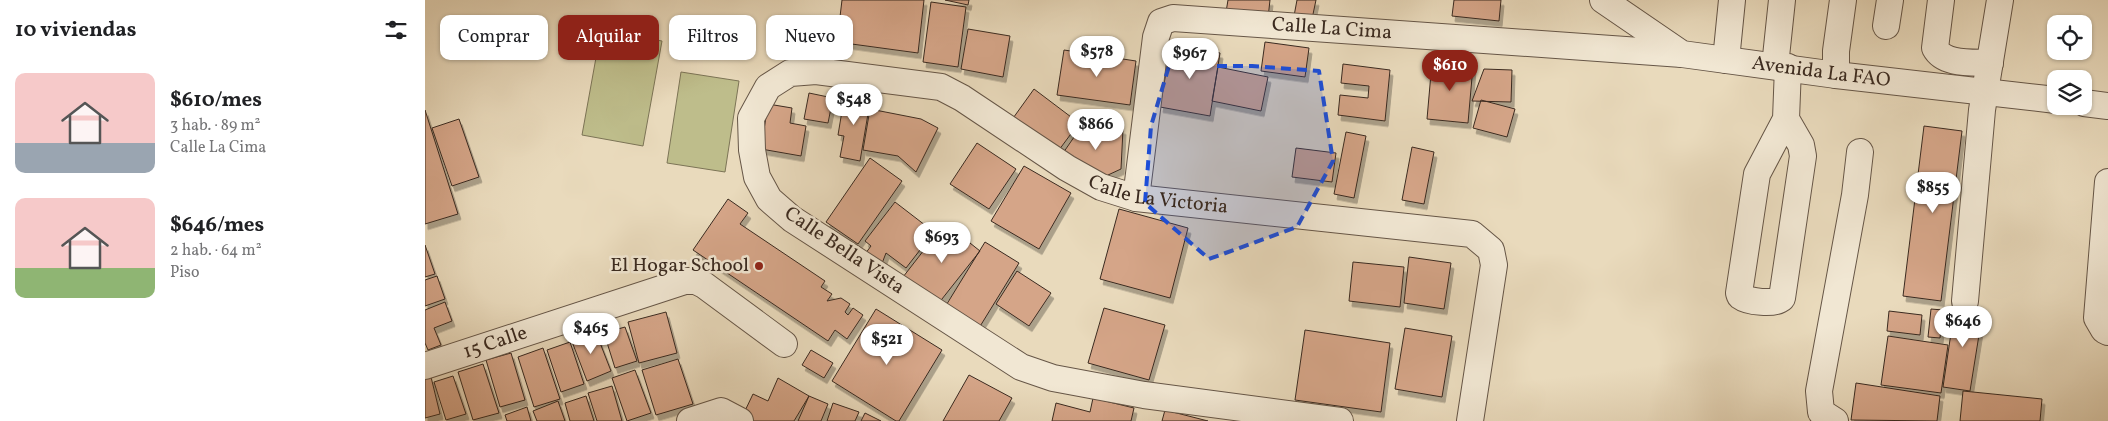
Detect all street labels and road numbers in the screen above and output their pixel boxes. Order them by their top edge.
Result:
street label: Calle La Cima [1271,11,1393,47]
street label: Avenida La FAO [1750,50,1892,95]
street label: Calle La Victoria [1082,168,1229,222]
street label: Calle Bella Vista [778,200,910,302]
street label: 15 Calle [460,319,531,367]

